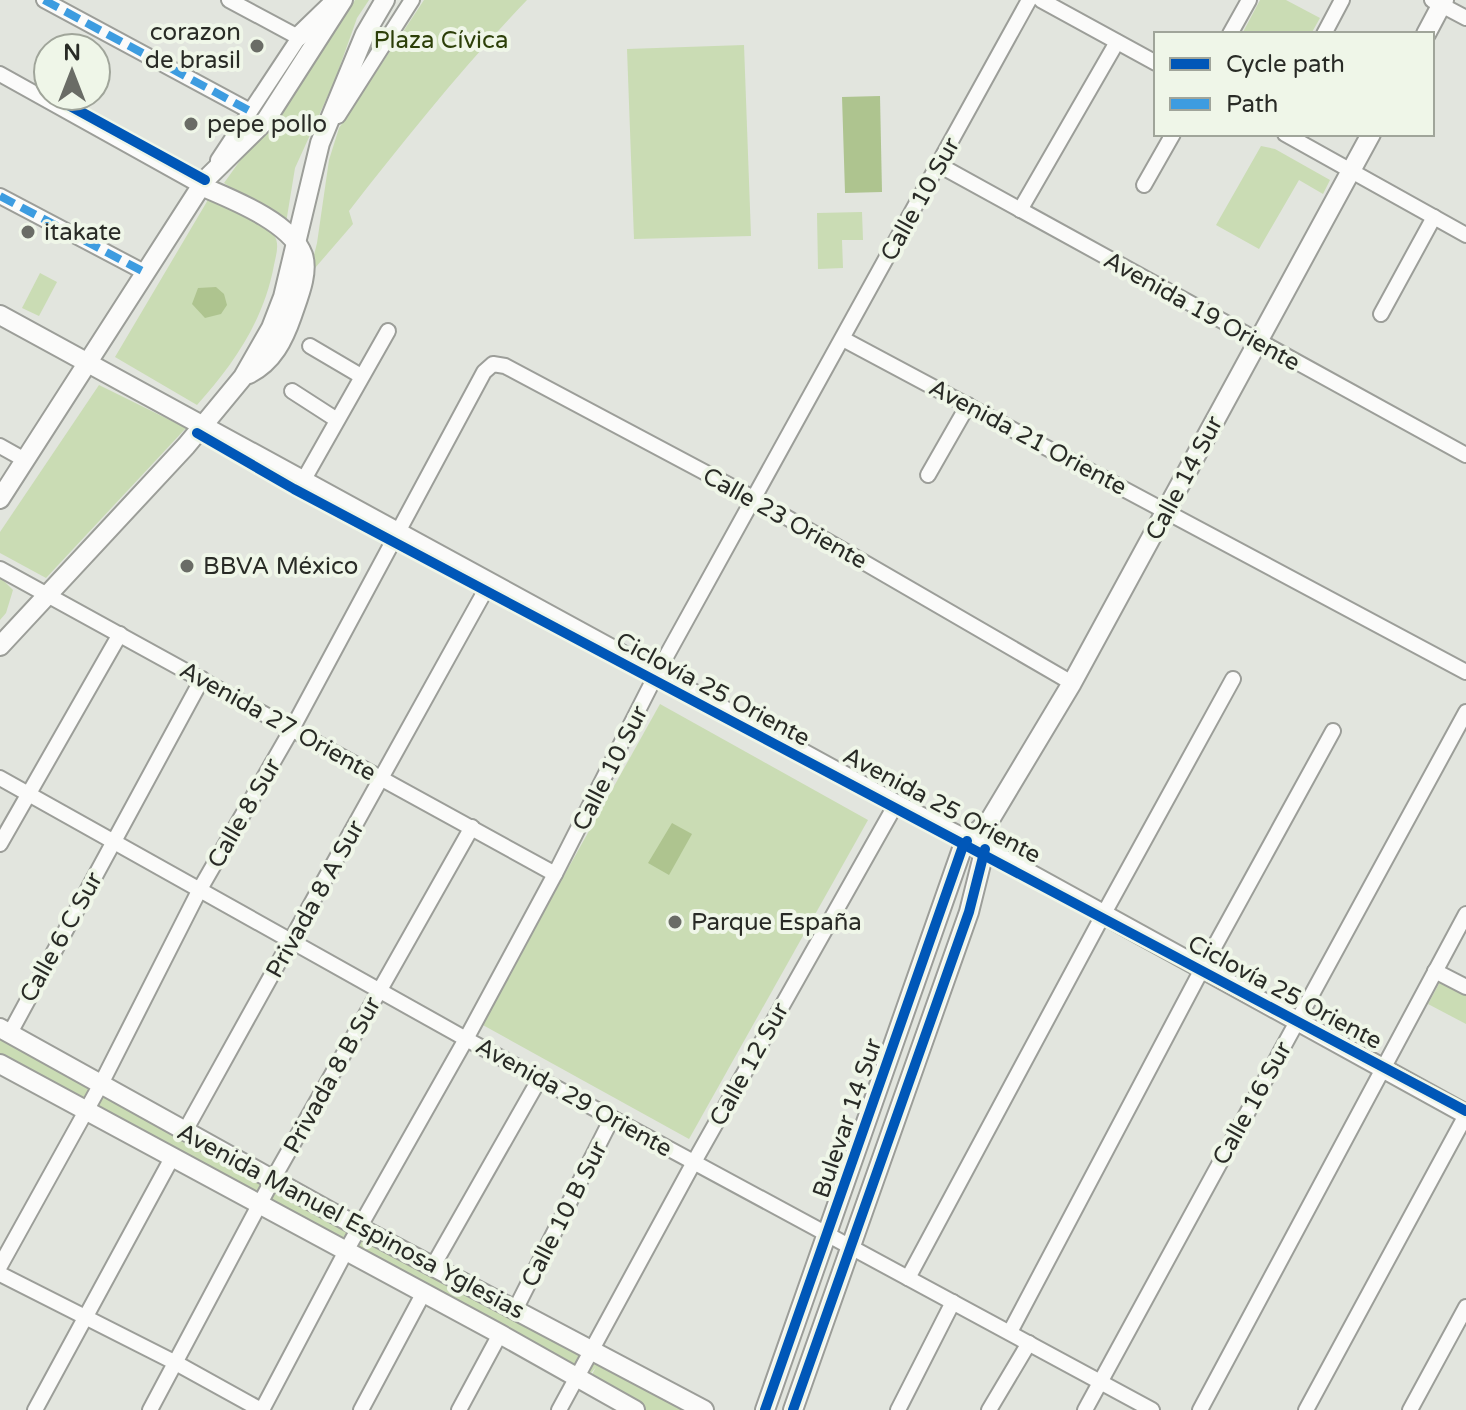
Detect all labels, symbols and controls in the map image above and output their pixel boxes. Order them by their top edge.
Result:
place label: corazon de brasil [145,18,241,75]
park label: Plaza Cívica [374,26,508,55]
north arrow [32,32,112,112]
legend [1154,32,1434,136]
marker: corazon de brasil [248,37,266,55]
text: N [63,40,81,66]
text: Cycle path [1226,50,1345,79]
text: Path [1226,90,1279,119]
place label: pepe pollo [207,110,327,139]
marker: pepe pollo [182,115,200,133]
street label: Calle 10 Sur [875,132,967,266]
place label: itakate [44,218,121,247]
marker: itakate [19,223,37,241]
street label: Avenida 19 Oriente [1099,245,1305,377]
street label: Avenida 21 Oriente [924,373,1132,502]
street label: Calle 14 Sur [1140,410,1230,545]
street label: Calle 23 Oriente [698,461,872,576]
place label: BBVA México [203,552,358,581]
marker: BBVA México [178,557,196,575]
street label: Ciclovía 25 Oriente [611,626,815,753]
street label: Avenida 27 Oriente [175,655,381,787]
street label: Calle 10 Sur [566,700,655,836]
street label: Avenida 25 Oriente [838,741,1046,870]
street label: Calle 8 Sur [201,753,288,873]
street label: Privada 8 A Sur [260,815,371,983]
street label: Calle 6 C Sur [14,866,110,1007]
place label: Parque España [691,908,862,937]
marker: Parque España [666,913,684,931]
street label: Ciclovía 25 Oriente [1183,929,1387,1056]
street label: Privada 8 B Sur [277,991,388,1159]
street label: Calle 12 Sur [704,997,796,1131]
street label: Avenida 29 Oriente [471,1031,677,1163]
street label: Bulevar 14 Sur [807,1034,889,1202]
street label: Calle 16 Sur [1207,1036,1299,1170]
street label: Avenida Manuel Espinosa Yglesias [172,1117,529,1326]
street label: Calle 10 B Sur [515,1136,614,1292]

